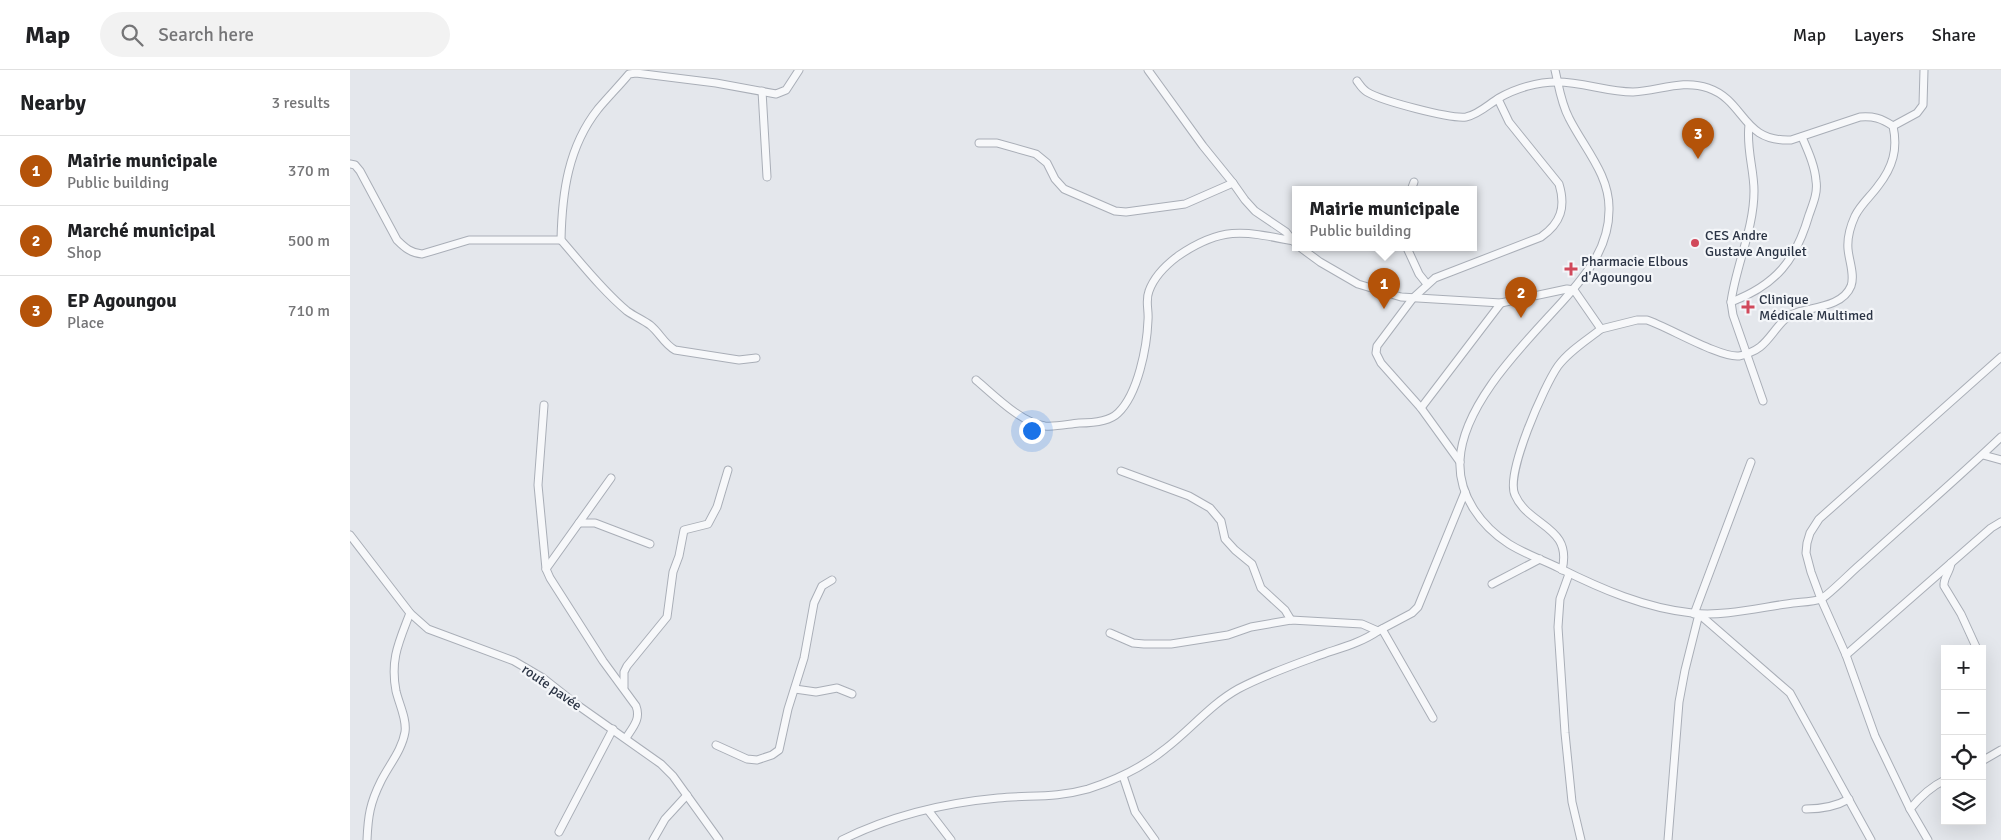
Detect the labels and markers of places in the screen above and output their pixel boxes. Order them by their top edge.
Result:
pin: 3 [1682,118,1714,159]
place label: CES Andre Gustave Anguilet [1705,227,1807,260]
marker: CES Andre Gustave Anguilet [1689,237,1701,249]
place label: Pharmacie Elbous d'Agoungou [1581,253,1688,286]
marker: Pharmacie Elbous d'Agoungou [1565,263,1577,275]
pin: 1 [1368,268,1400,309]
pin: 2 [1505,277,1537,318]
place label: Clinique Médicale Multimed [1759,291,1873,324]
marker: Clinique Médicale Multimed [1741,300,1755,314]

